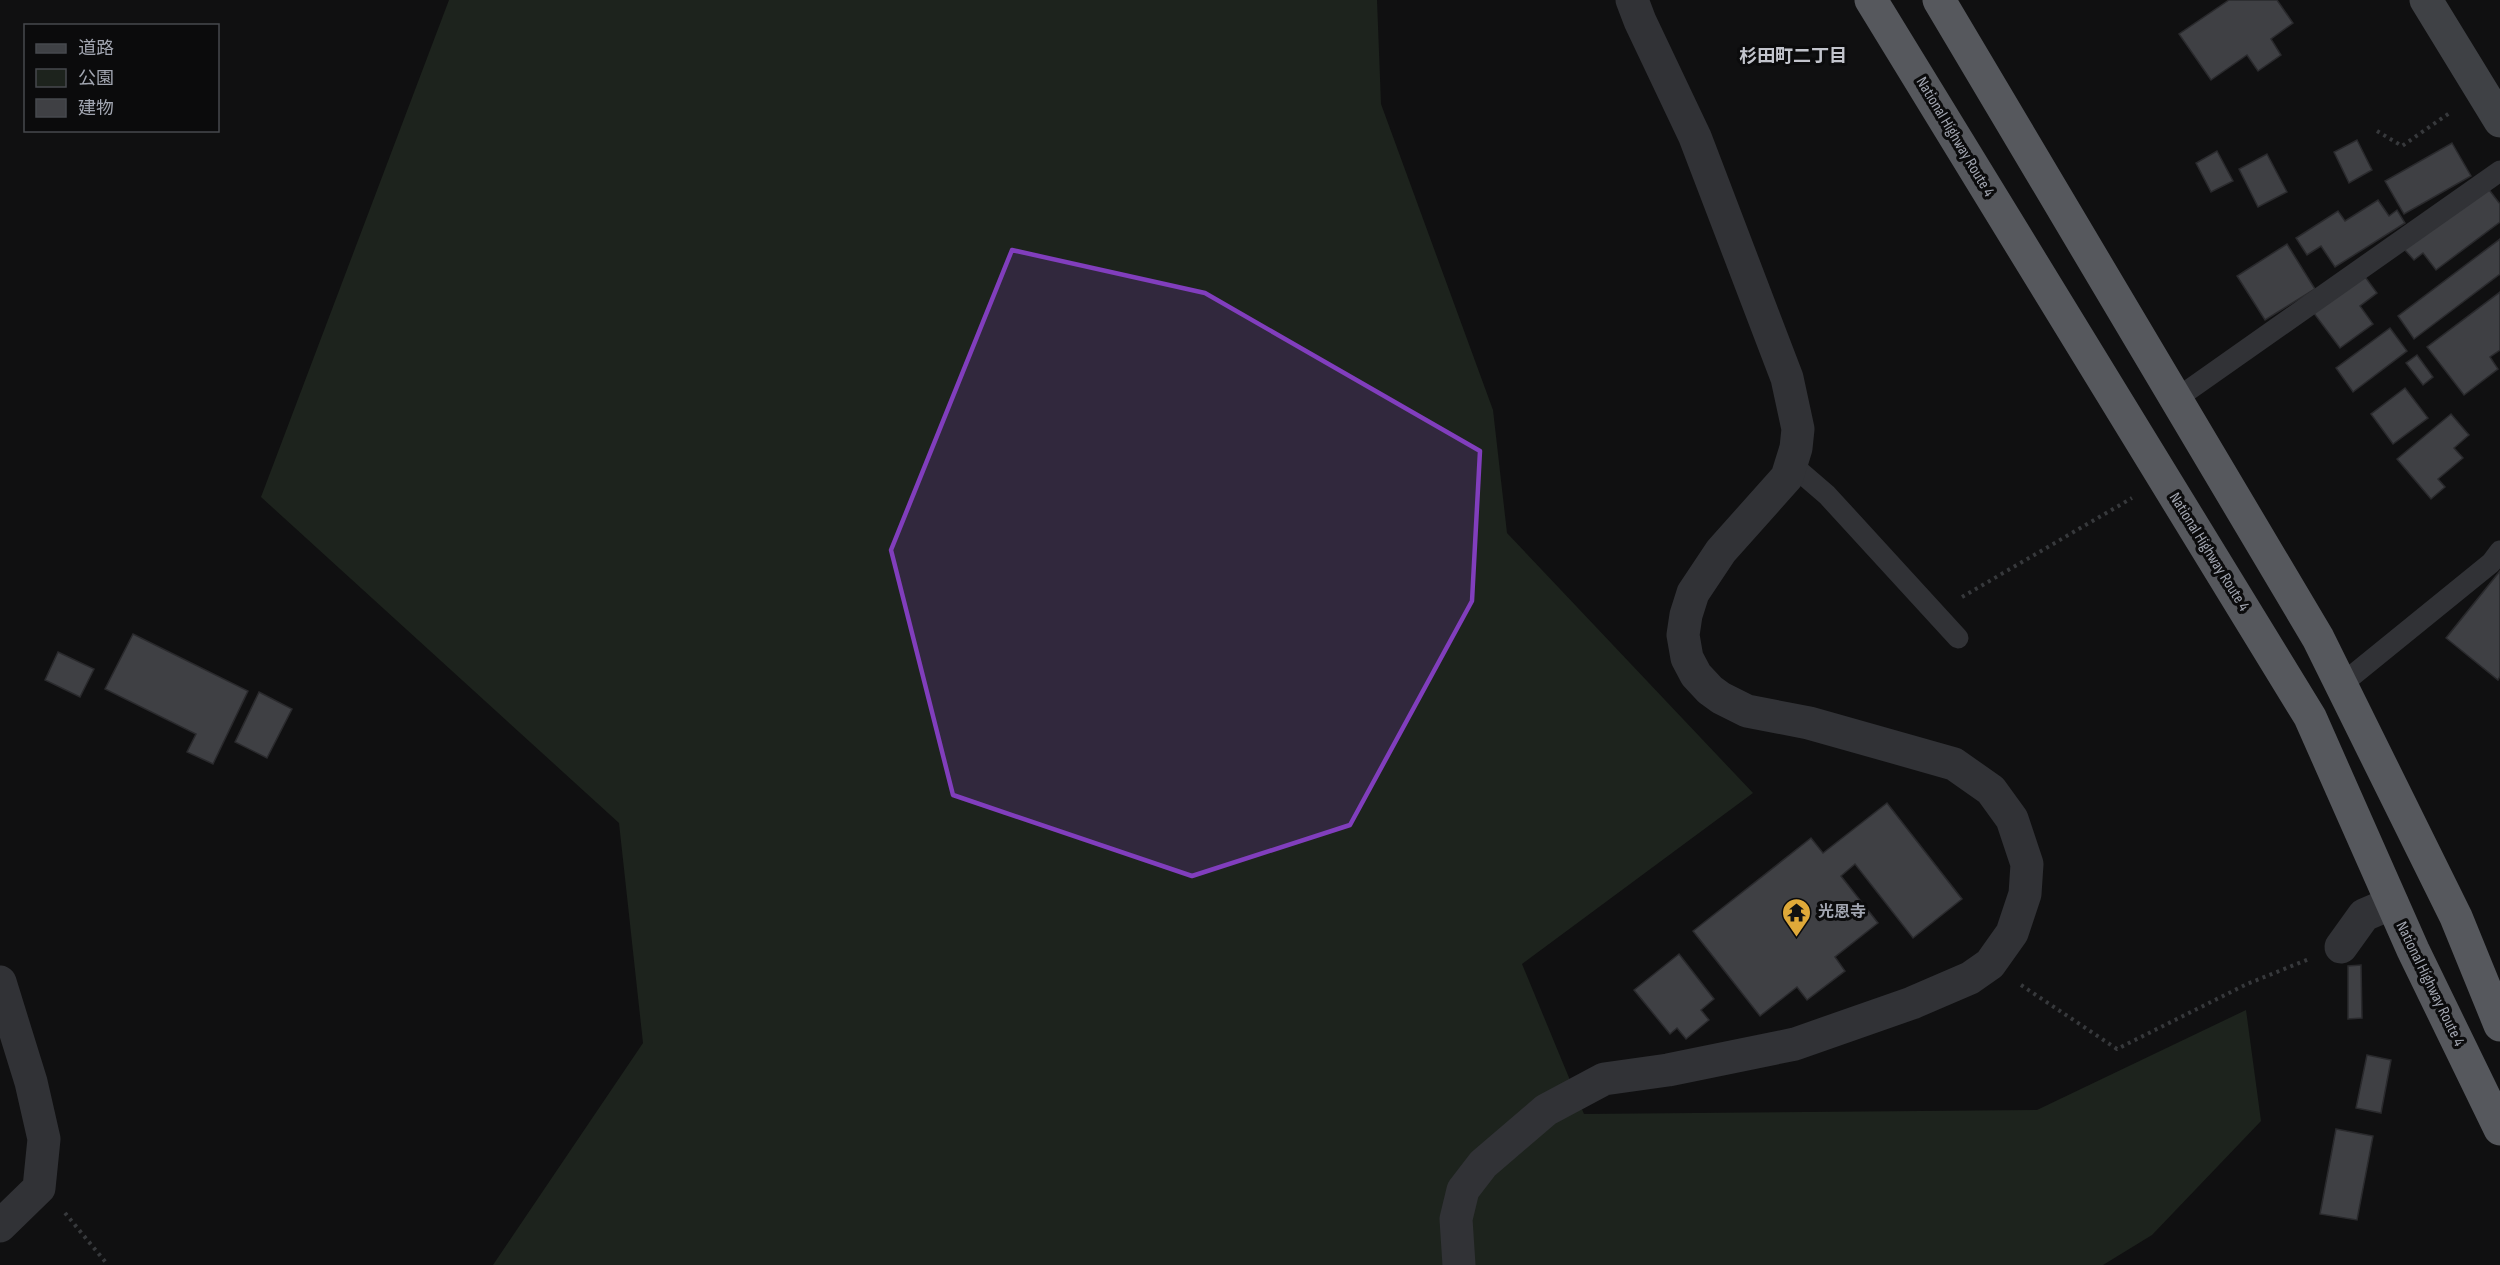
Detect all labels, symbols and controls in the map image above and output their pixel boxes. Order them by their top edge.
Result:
legend [24,24,219,132]
text: 道路 [78,38,114,59]
district label: 杉田町二丁目 [1739,46,1847,67]
text: 公園 [78,68,114,89]
street label: National Highway Route 4 [1912,74,1998,201]
text: 建物 [78,98,114,119]
street label: National Highway Route 4 [2165,489,2253,615]
temple icon: 光恩寺 [1781,896,1813,938]
place label: 光恩寺 [1818,903,1866,922]
street label: National Highway Route 4 [2392,919,2469,1050]

